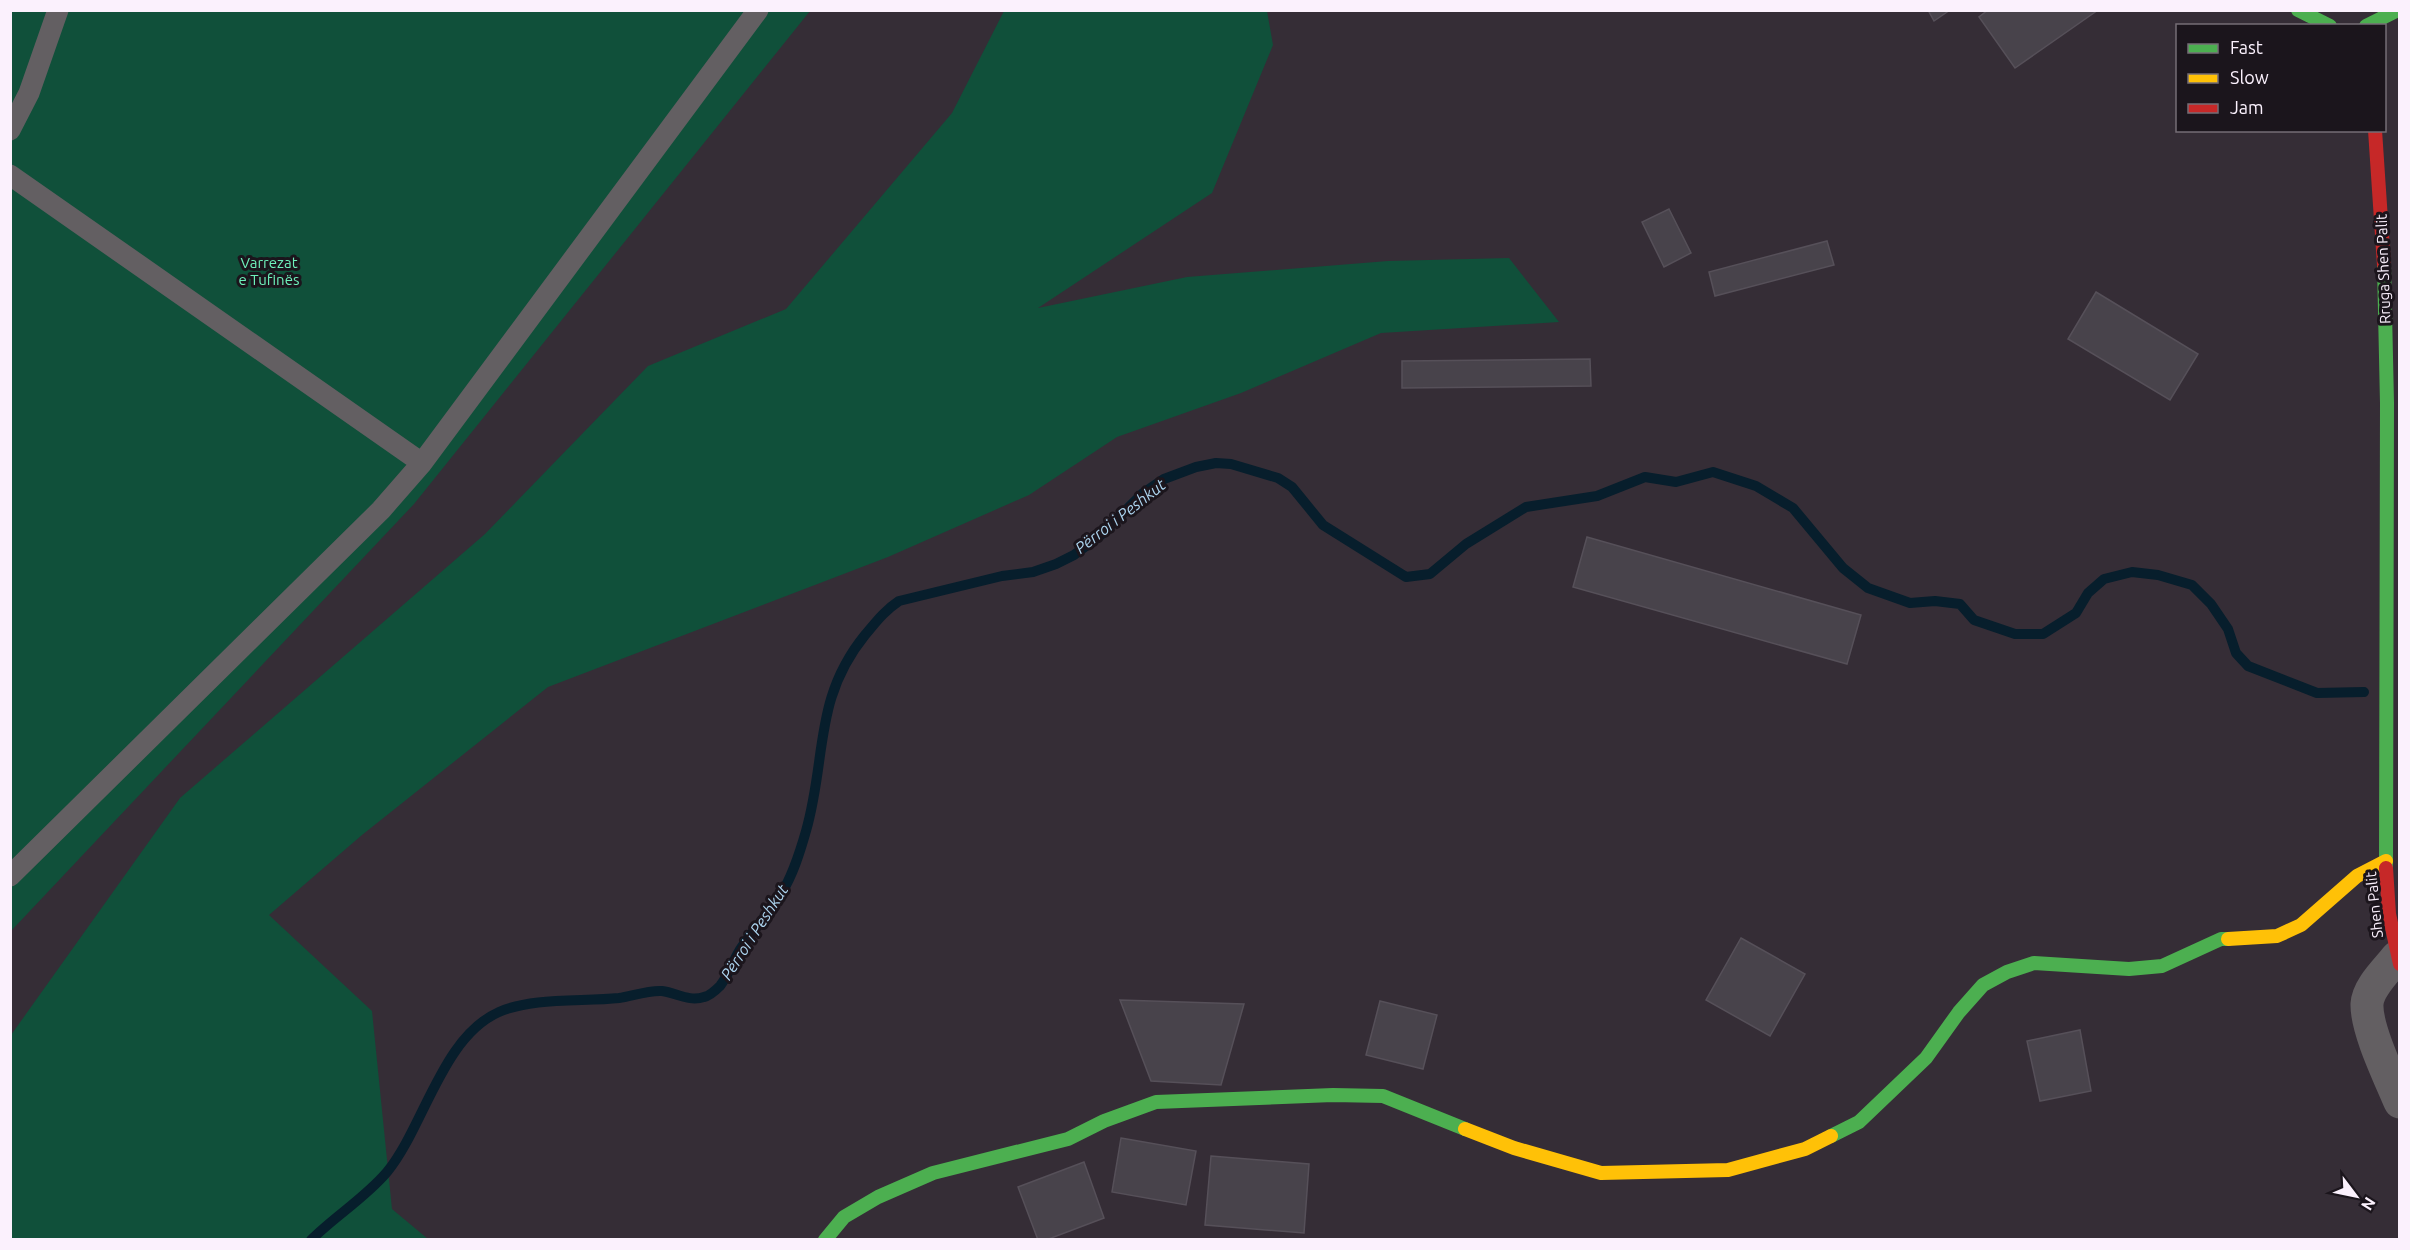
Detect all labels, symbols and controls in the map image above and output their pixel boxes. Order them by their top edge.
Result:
legend [2176,24,2386,132]
text: Fast [2230,37,2263,57]
text: Slow [2230,67,2269,87]
text: Jam [2230,97,2264,117]
street label: Rruga Shen Palit [2373,214,2393,324]
park label: Varrezat e Tufinës [239,254,299,288]
water label: Përroi i Peshkut [1071,475,1169,557]
street label: Shen Palit [2362,871,2386,939]
water label: Përroi i Peshkut [717,881,792,983]
north arrow [2326,1166,2386,1226]
text: N [2358,1194,2380,1214]

